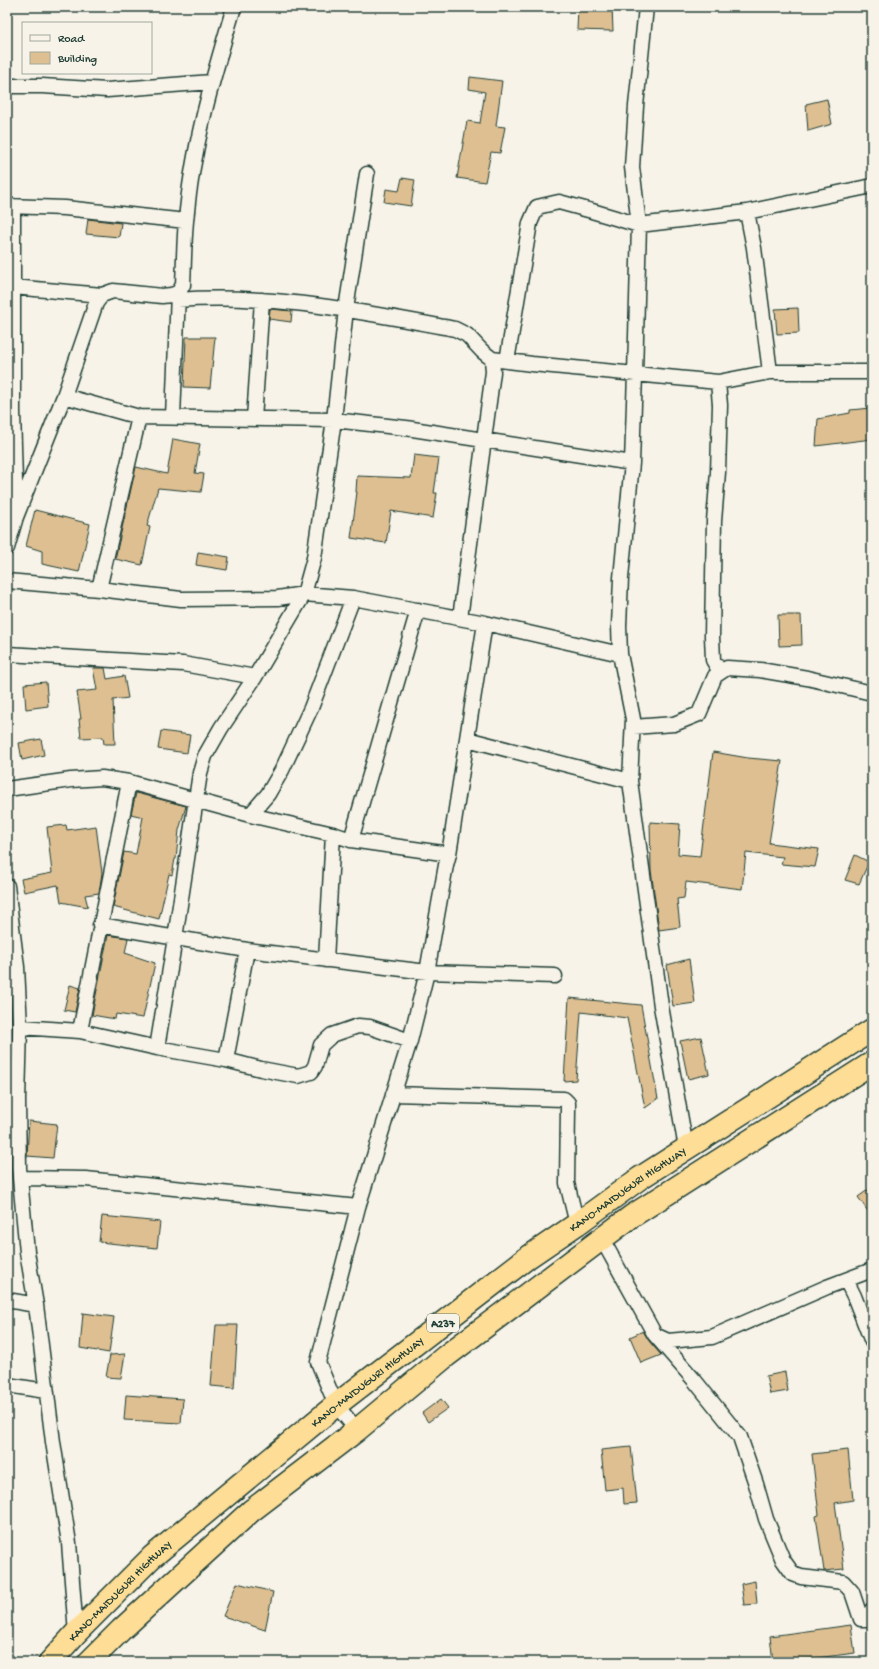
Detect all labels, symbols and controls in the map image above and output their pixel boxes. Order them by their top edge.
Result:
legend [22,22,152,74]
text: Road [58,33,85,47]
text: Building [57,53,97,67]
street label: KANO-MAIDUGURI HIGHWAY [567,1145,690,1236]
road number: A237 [427,1314,459,1332]
street label: KANO-MAIDUGURI HIGHWAY [309,1335,428,1431]
street label: KANO-MAIDUGURI HIGHWAY [67,1538,176,1645]

